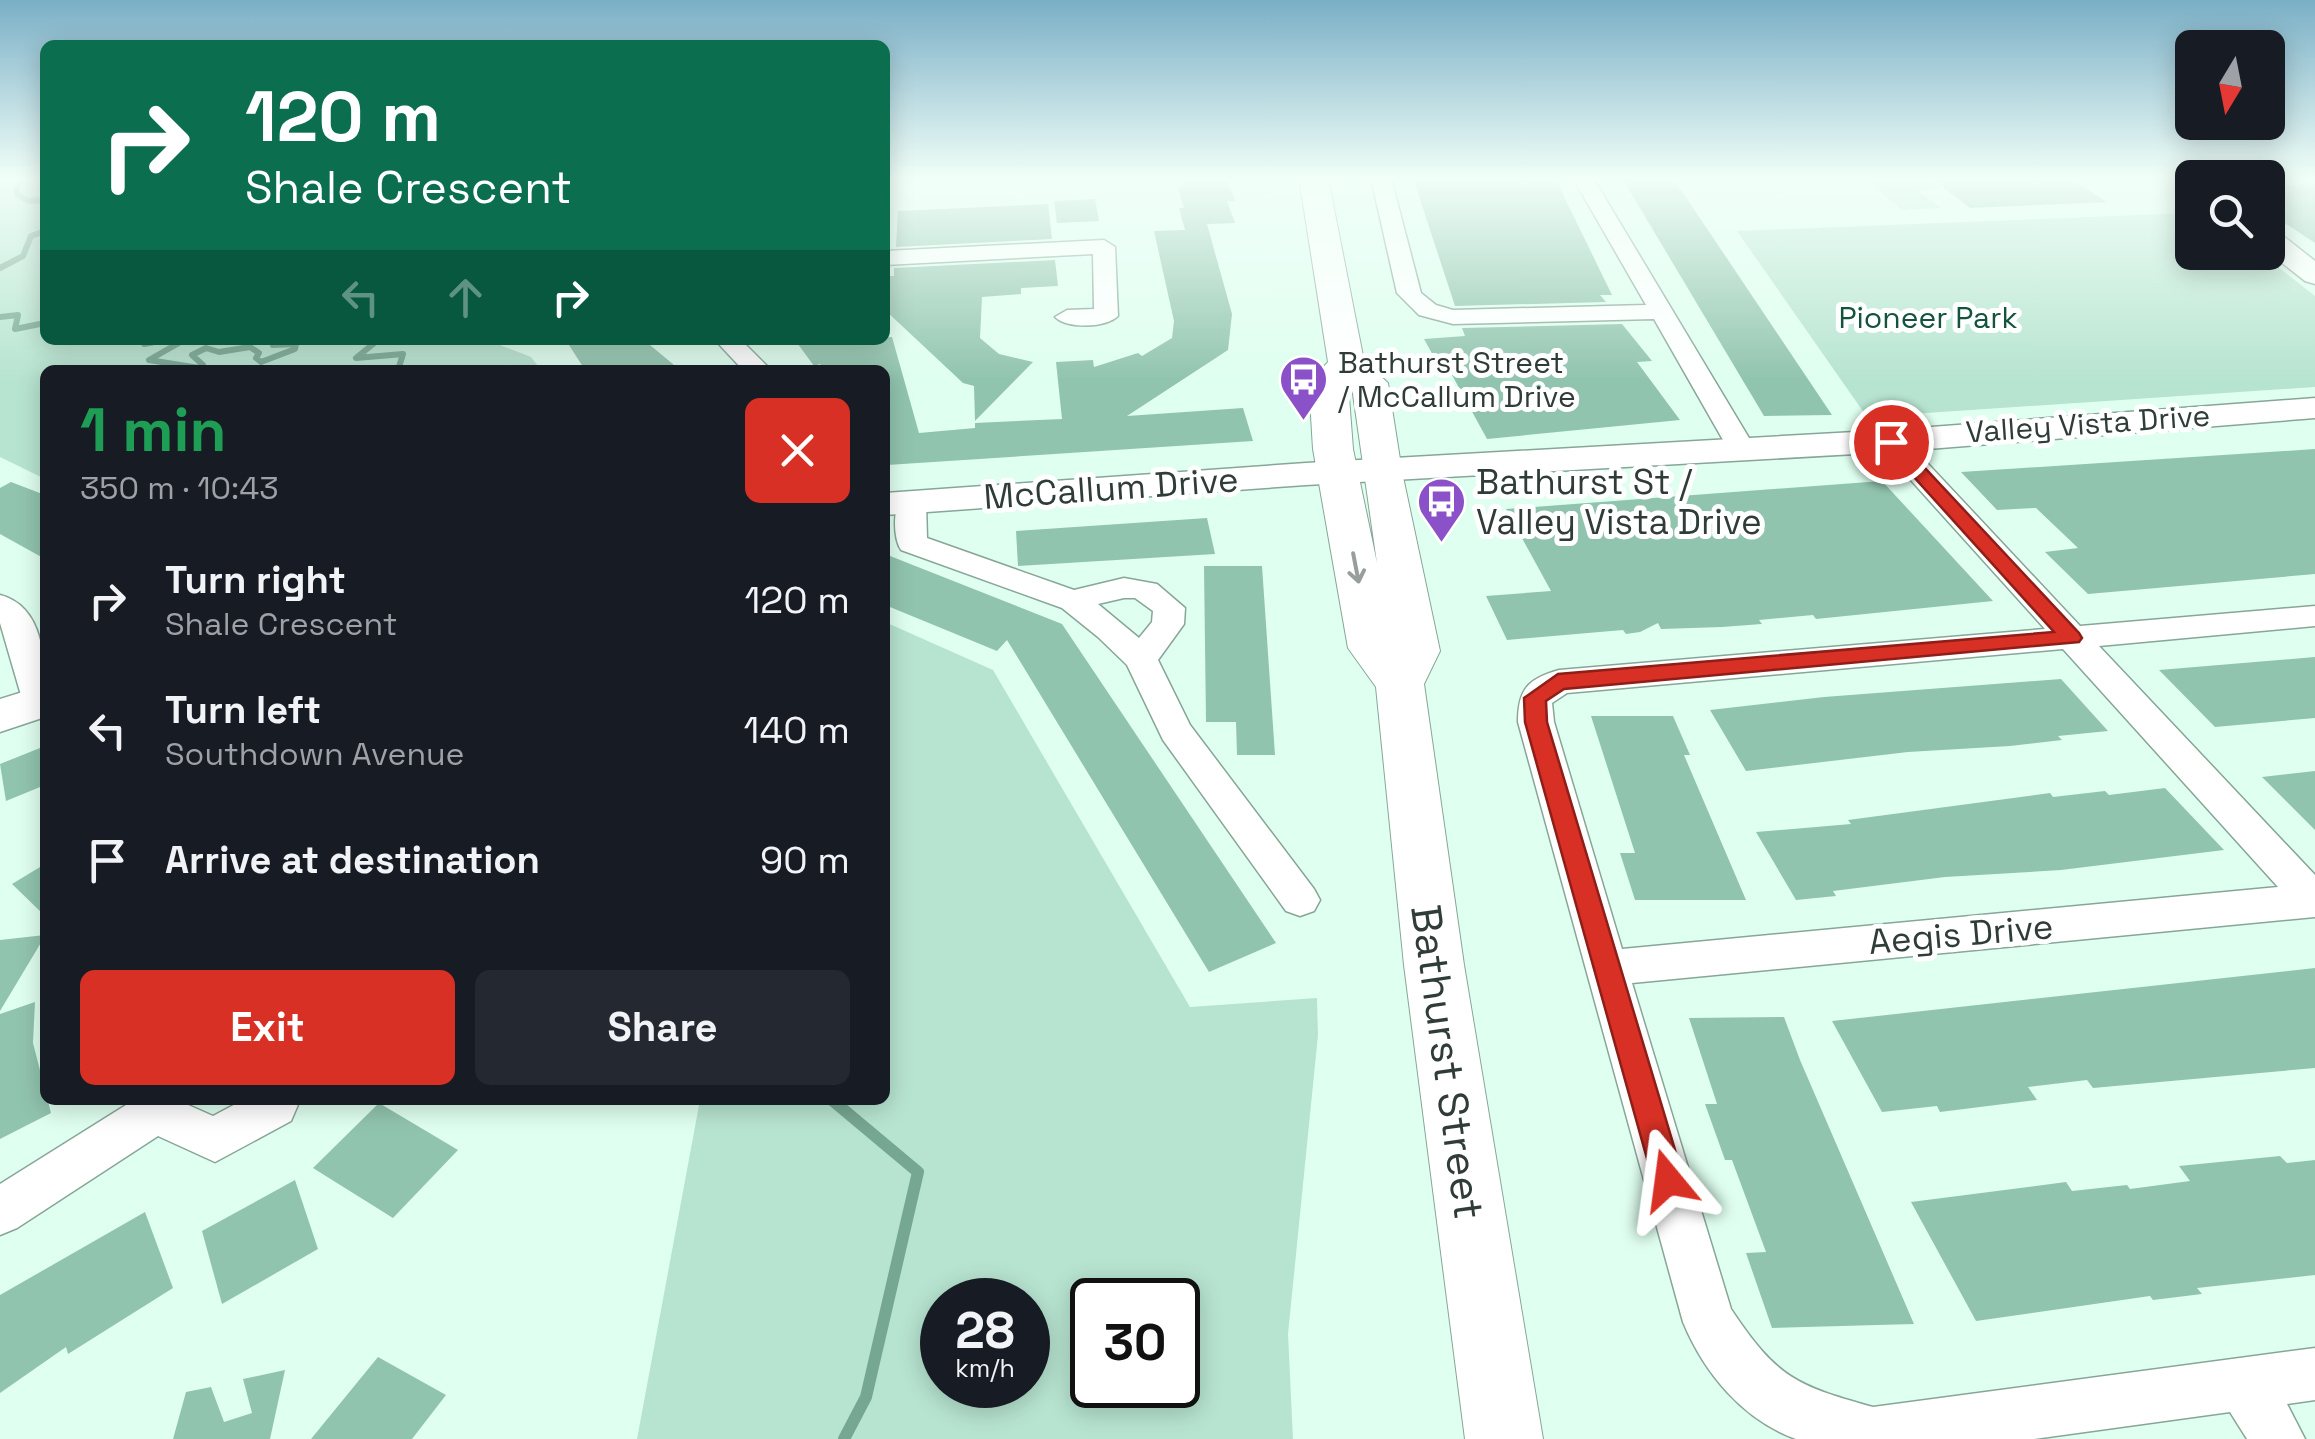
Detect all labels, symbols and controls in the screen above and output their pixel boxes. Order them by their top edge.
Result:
north arrow [2175,30,2285,140]
map controls [2175,30,2285,270]
text: 120 m [245,72,441,161]
icon: right [80,80,210,210]
text: Shale Crescent [245,159,572,216]
button: search [2175,160,2285,270]
icon: left [333,270,388,325]
icon: ahead [438,270,493,325]
icon: right [543,270,598,325]
park label: Pioneer Park [1838,298,2018,337]
place label: Bathurst Street / McCallum Drive [1338,343,1576,416]
bus stop icon: Bathurst Street / McCallum Drive [1277,354,1329,422]
text: 1 min [80,392,227,469]
street label: Valley Vista Drive [1964,396,2211,451]
button: close [745,398,850,503]
pin [1849,400,1934,485]
icon: arrive [1864,415,1919,470]
street label: McCallum Drive [982,457,1240,519]
place label: Bathurst St / Valley Vista Drive [1476,460,1762,544]
text: 350 m · 10:43 [80,468,279,508]
bus stop icon: Bathurst St / Valley Vista Drive [1415,476,1467,544]
one-way arrow [1348,551,1367,583]
text: Turn right [165,556,346,604]
icon: right [80,573,135,628]
text: 120 m [744,576,850,624]
text: Shale Crescent [165,604,397,644]
text: Turn left [165,686,321,734]
icon: left [80,703,135,758]
text: 140 m [744,706,850,754]
text: Southdown Avenue [165,734,464,774]
icon: arrive [80,833,135,888]
text: Arrive at destination [165,836,540,884]
text: 90 m [760,836,850,884]
street label: Bathurst Street [1399,902,1496,1222]
street label: Aegis Drive [1867,904,2055,964]
button: Exit [80,970,455,1085]
button: Share [475,970,850,1085]
position arrow [1616,1128,1720,1232]
speed limit sign: 30 [1070,1278,1200,1408]
text: 28 [955,1299,1015,1363]
text: km/h [955,1352,1015,1384]

